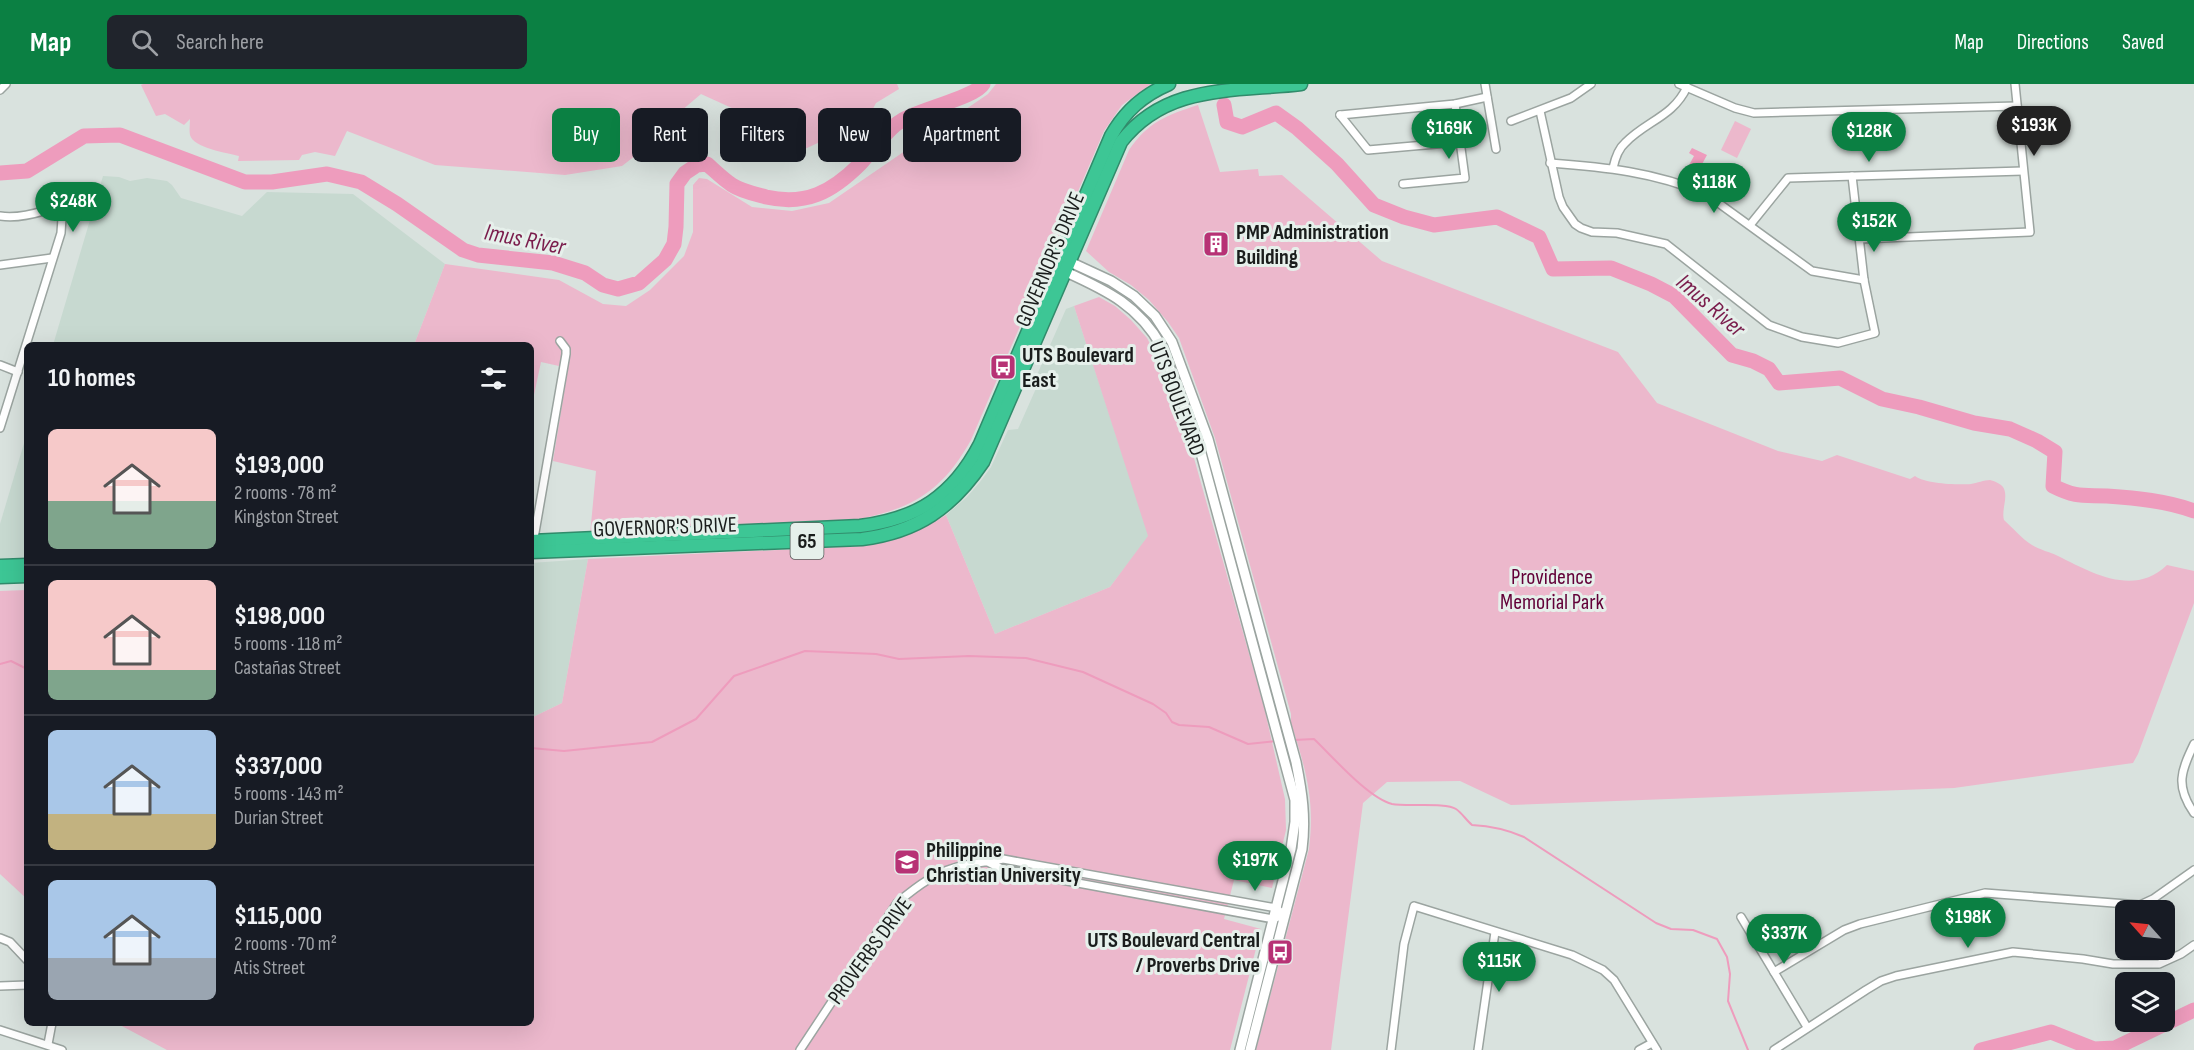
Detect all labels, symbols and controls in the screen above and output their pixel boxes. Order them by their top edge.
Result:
search box [107,15,527,69]
text: Map [30,26,71,59]
icon: search [128,26,161,59]
text: Search here [176,29,264,56]
text: Map [1954,30,1984,55]
text: Directions [2017,30,2089,55]
text: Saved [2122,30,2164,55]
pin: $193K [1992,106,2076,157]
chip: Buy [552,108,620,162]
chip: Rent [632,108,708,162]
chip: Filters [720,108,806,162]
chip: New [818,108,891,162]
chip: Apartment [903,108,1021,162]
pin: $169K [1407,109,1491,160]
pin: $128K [1827,112,1911,163]
text: $193K [2011,113,2057,137]
text: $169K [1426,116,1472,140]
text: $128K [1846,119,1892,143]
pin: $118K [1672,163,1756,214]
text: $118K [1691,170,1737,194]
pin: $248K [31,182,115,233]
street label: GOVERNOR'S DRIVE [1010,188,1091,331]
text: $248K [49,189,97,213]
pin: $152K [1832,202,1916,253]
text: $152K [1851,209,1897,233]
water label: Imus River [482,217,569,262]
place label: PMP Administration Building [1236,219,1389,271]
building icon: PMP Administration Building [1201,229,1231,259]
water label: Imus River [1670,268,1752,344]
street label: UTS BOULEVARD [1142,337,1211,460]
place label: UTS Boulevard East [1022,342,1134,394]
bus stop icon: UTS Boulevard East [988,352,1018,382]
icon: filters [477,362,510,395]
text: 10 homes [48,363,136,394]
text: $193,000 [234,450,324,481]
icon: home [96,453,168,525]
text: 2 rooms · 78 m² [234,481,337,505]
text: Kingston Street [234,505,339,529]
street label: GOVERNOR'S DRIVE [593,511,737,544]
road number: 65 [790,523,824,559]
park label: Providence Memorial Park [1500,564,1605,616]
text: $198,000 [234,601,325,632]
icon: home [96,604,168,676]
text: 5 rooms · 118 m² [234,632,343,656]
text: Castañas Street [234,656,341,680]
text: $337,000 [234,751,322,782]
icon: home [96,754,168,826]
text: 5 rooms · 143 m² [234,782,344,806]
text: Durian Street [234,806,323,830]
place label: Philippine Christian University [926,837,1081,889]
pin: $197K [1213,841,1297,892]
school or university icon: Philippine Christian University [892,847,922,877]
text: $197K [1232,848,1278,872]
street label: PROVERBS DRIVE [822,892,918,1010]
pin: $198K [1926,898,2010,949]
north arrow [2115,900,2175,960]
map controls [2115,900,2175,1032]
text: $115,000 [234,901,322,932]
icon: home [96,904,168,976]
text: $198K [1945,905,1991,929]
pin: $337K [1742,914,1826,965]
text: $337K [1761,921,1807,945]
place label: UTS Boulevard Central / Proverbs Drive [1087,927,1260,979]
text: 2 rooms · 70 m² [234,932,337,956]
bus stop icon: UTS Boulevard Central / Proverbs Drive [1265,937,1295,967]
pin: $115K [1457,942,1541,993]
text: $115K [1477,949,1521,973]
text: Atis Street [234,956,305,980]
button: layers [2115,972,2175,1032]

